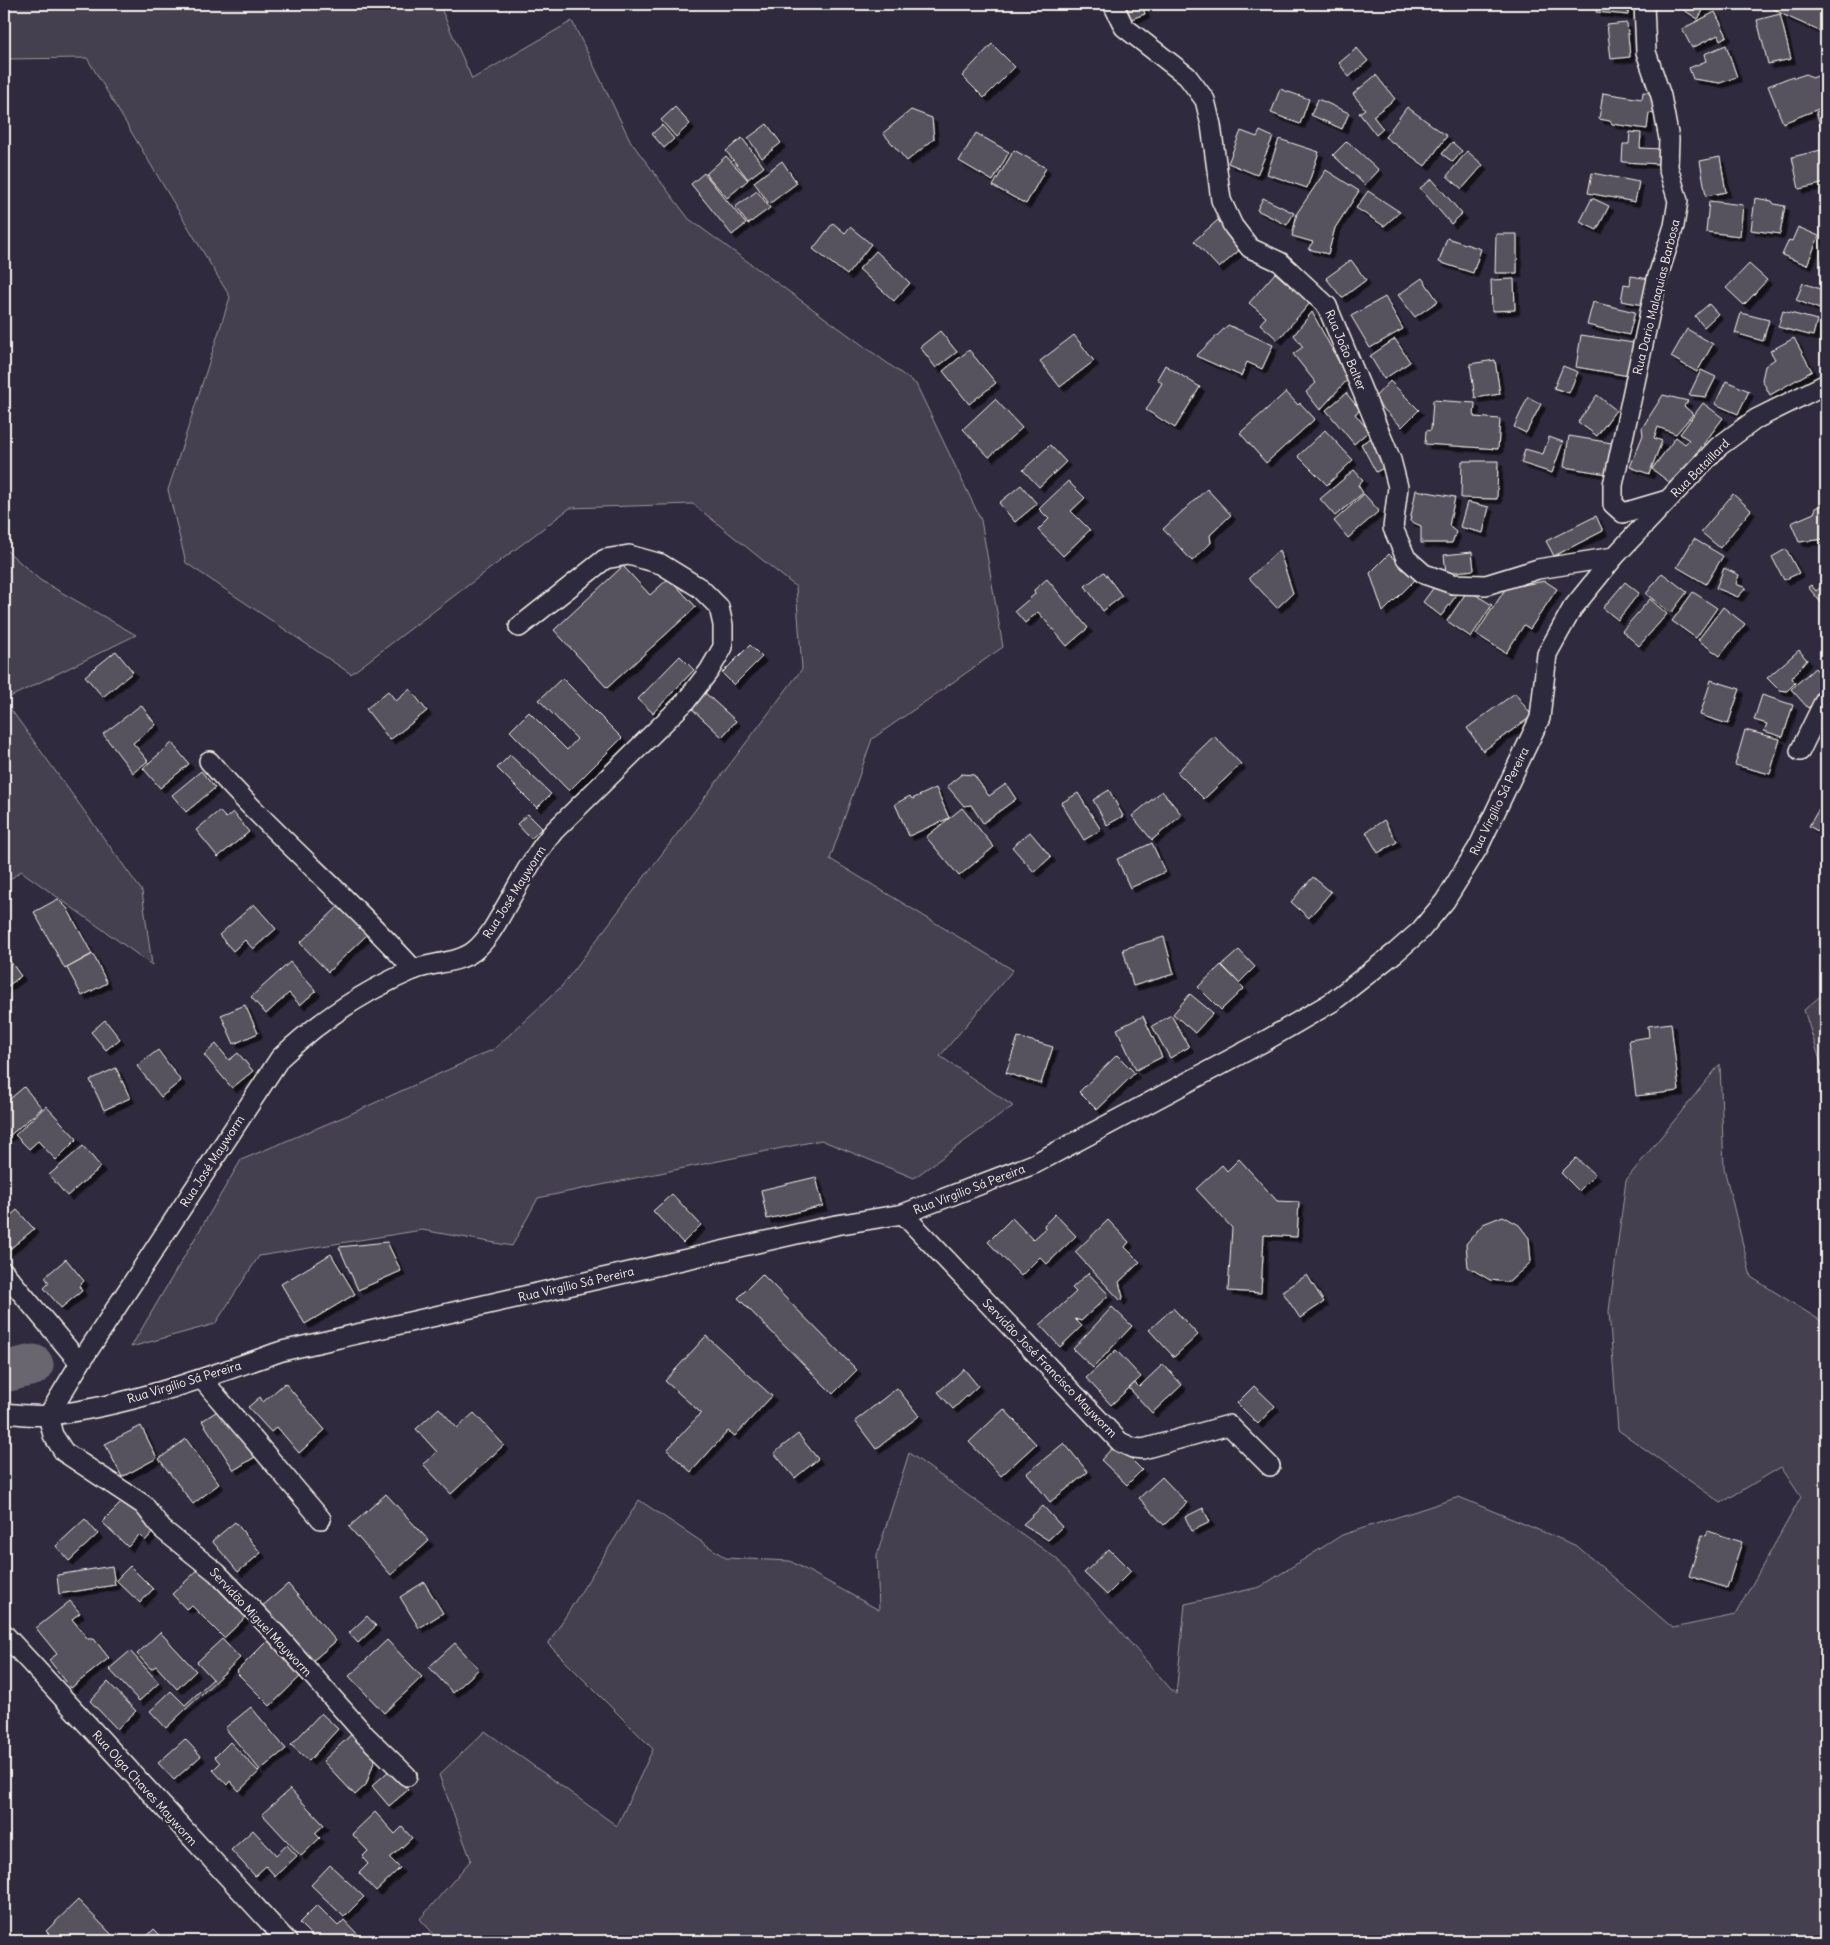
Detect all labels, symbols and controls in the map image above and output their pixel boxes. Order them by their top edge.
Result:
street label: Rua Dario Malaquias Barbosa [1629,218,1683,376]
street label: Rua João Balter [1322,307,1370,393]
street label: Rua Bataillard [1668,436,1732,500]
street label: Rua Virgílio Sá Pereira [1466,744,1532,858]
street label: Rua José Mayworm [479,842,549,941]
street label: Rua José Mayworm [177,1112,248,1210]
street label: Rua Virgílio Sá Pereira [911,1161,1027,1217]
street label: Rua Virgílio Sá Pereira [517,1263,636,1305]
street label: Servidão José Francisco Mayworm [980,1295,1121,1441]
street label: Rua Virgílio Sá Pereira [125,1357,243,1406]
street label: Servidão Miguel Mayworm [207,1565,316,1680]
street label: Rua Olga Chaves Mayworm [89,1727,201,1849]

